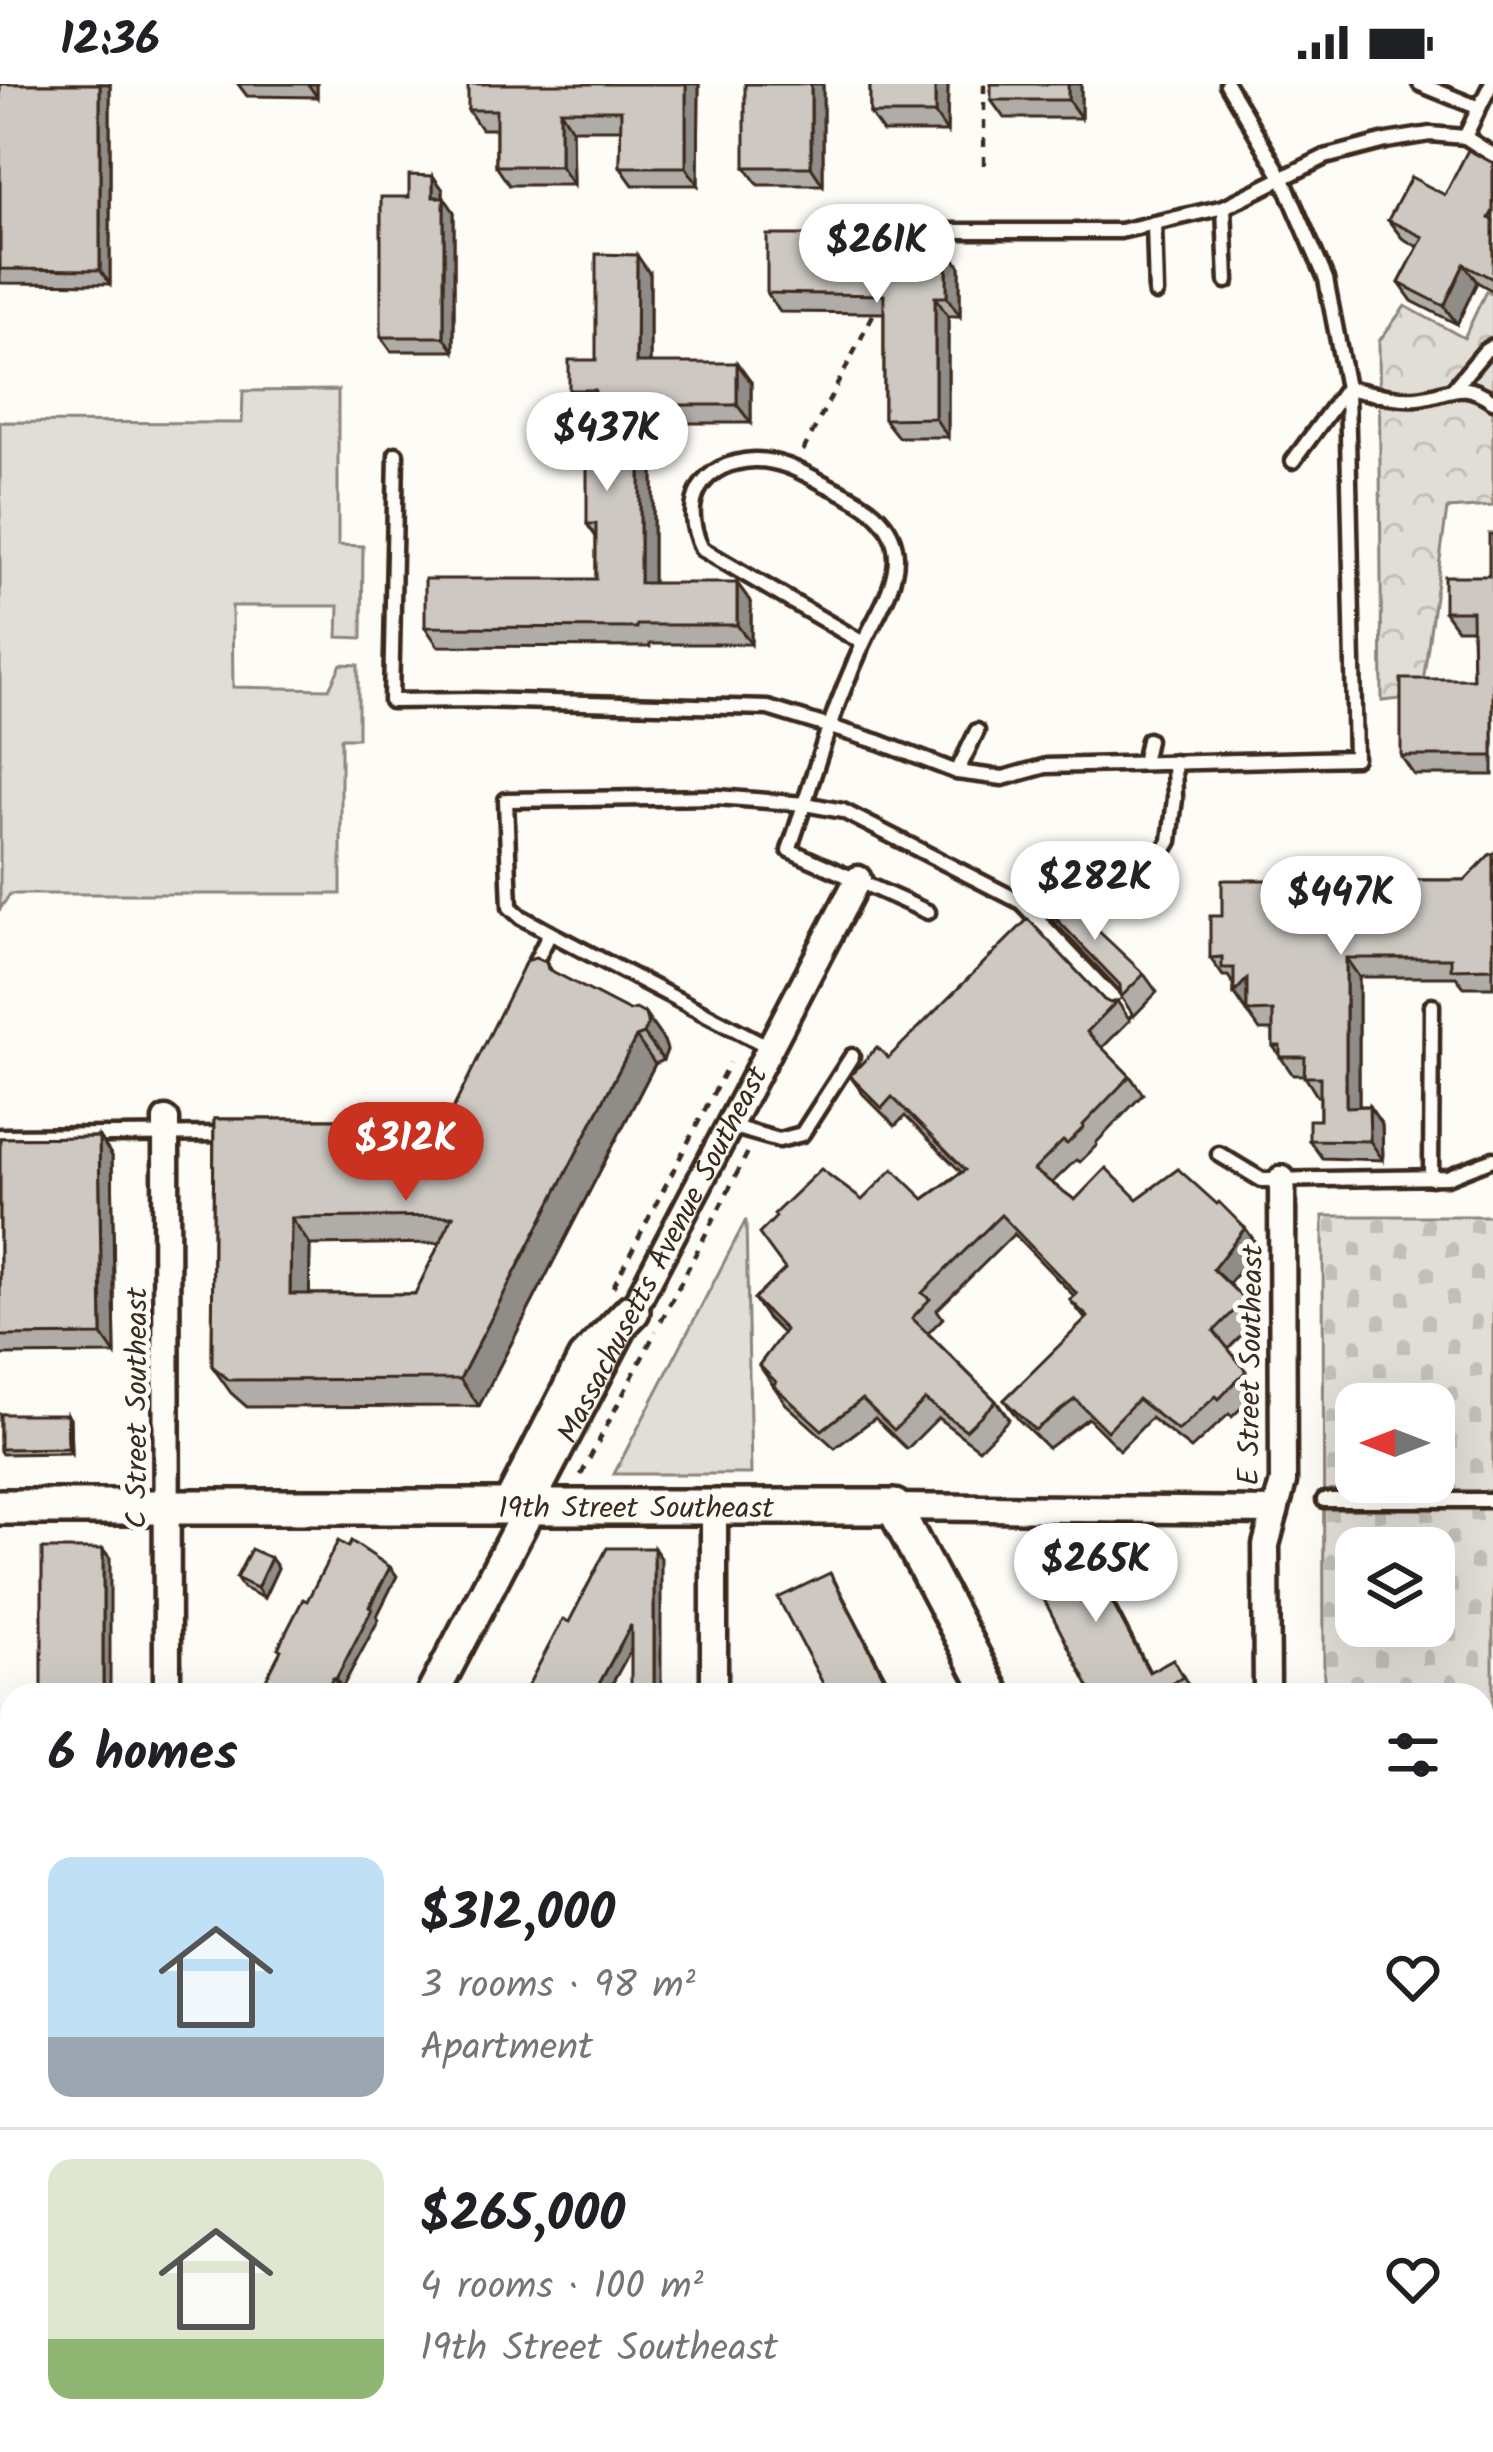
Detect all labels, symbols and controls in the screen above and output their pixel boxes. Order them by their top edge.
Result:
text: 12:36 [60,6,160,78]
pin: $261K [793,204,961,306]
text: $261K [826,212,928,274]
pin: $437K [523,392,691,494]
text: $437K [553,400,661,462]
pin: $282K [1011,841,1179,943]
text: $282K [1037,849,1153,911]
pin: $447K [1257,856,1425,958]
text: $447K [1287,864,1395,926]
street label: Massachusetts Avenue Southeast [545,1058,782,1452]
pin: $312K [322,1102,490,1204]
text: $312K [355,1110,457,1172]
street label: E Street Southeast [1226,1244,1278,1486]
street label: C Street Southeast [114,1287,162,1529]
north arrow [1335,1383,1455,1503]
map controls [1335,1383,1455,1647]
street label: 19th Street Southeast [498,1485,774,1533]
pin: $265K [1012,1523,1180,1625]
button: layers [1335,1527,1455,1647]
text: $265K [1041,1531,1151,1593]
text: 6 homes [48,1715,238,1796]
icon: filters [1380,1722,1446,1788]
text: $312,000 [420,1875,615,1956]
icon: home [144,1905,288,2049]
icon: heart [1380,1944,1446,2010]
text: 3 rooms · 98 m² [420,1956,696,2018]
text: Apartment [420,2018,593,2080]
text: $265,000 [420,2176,625,2257]
icon: home [144,2207,288,2351]
icon: heart [1380,2246,1446,2312]
text: 4 rooms · 100 m² [420,2257,704,2319]
text: 19th Street Southeast [420,2319,778,2381]

